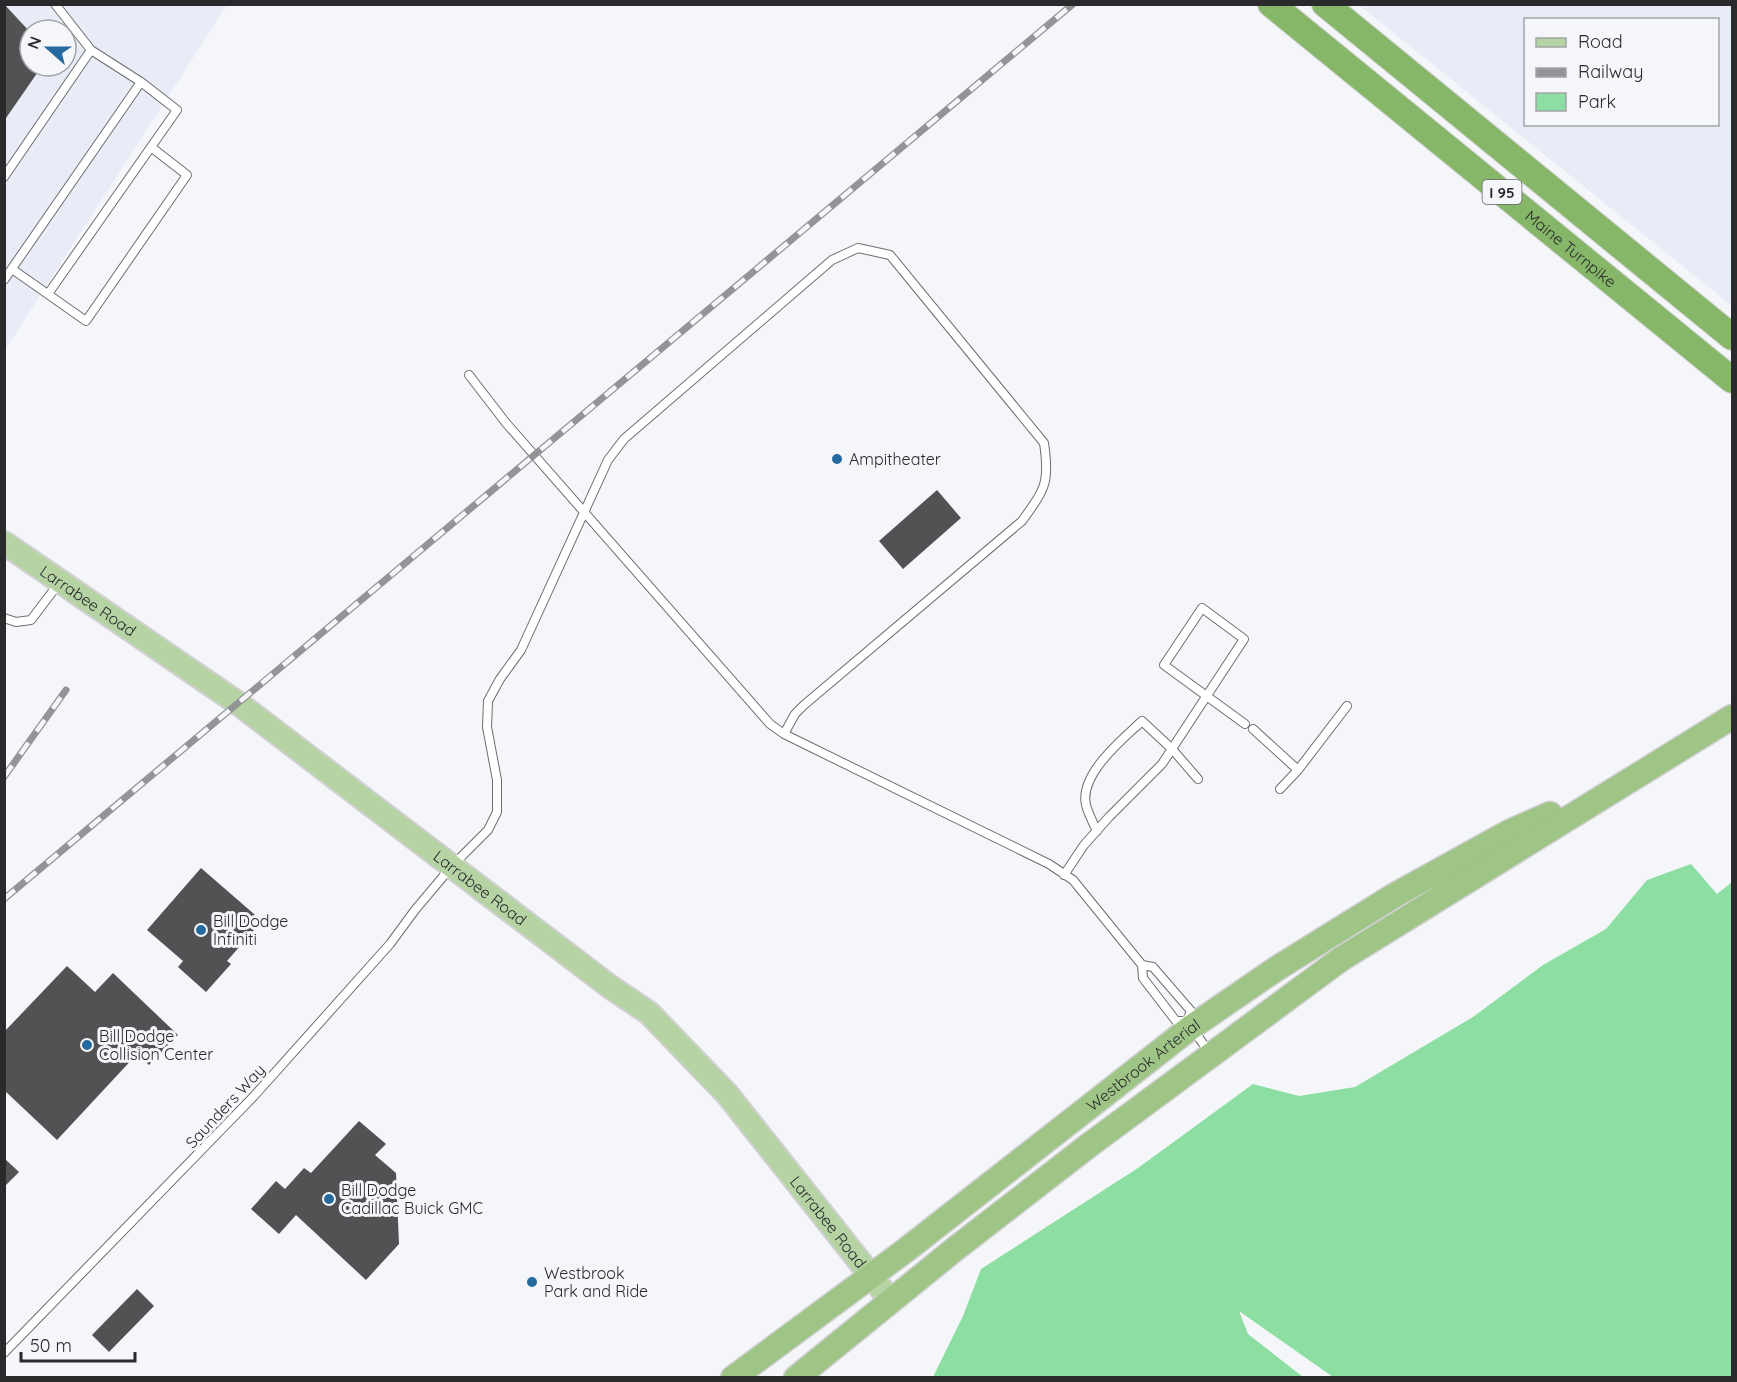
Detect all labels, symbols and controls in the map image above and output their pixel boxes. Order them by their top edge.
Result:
north arrow [18,18,78,78]
legend [1524,18,1719,126]
text: Road [1578,30,1623,53]
text: N [23,34,45,52]
text: Railway [1578,60,1644,83]
text: Park [1578,90,1616,113]
road number: I 95 [1482,180,1522,204]
street label: Maine Turnpike [1521,206,1621,292]
place label: Ampitheater [849,449,941,469]
marker: Ampitheater [830,452,844,466]
street label: Larrabee Road [36,561,140,641]
street label: Larrabee Road [430,846,531,930]
place label: Bill Dodge Infiniti [213,911,288,949]
marker: Bill Dodge Infiniti [194,923,208,937]
street label: Westbrook Arterial [1082,1014,1204,1115]
place label: Bill Dodge Collision Center [99,1026,213,1064]
marker: Bill Dodge Collision Center [80,1038,94,1052]
street label: Saunders Way [181,1060,269,1152]
street label: Larrabee Road [786,1172,871,1272]
place label: Bill Dodge Cadillac Buick GMC [341,1180,483,1218]
marker: Bill Dodge Cadillac Buick GMC [322,1192,336,1206]
place label: Westbrook Park and Ride [544,1263,648,1301]
marker: Westbrook Park and Ride [525,1275,539,1289]
scale bar [21,1325,135,1363]
text: 50 m [30,1334,72,1357]

